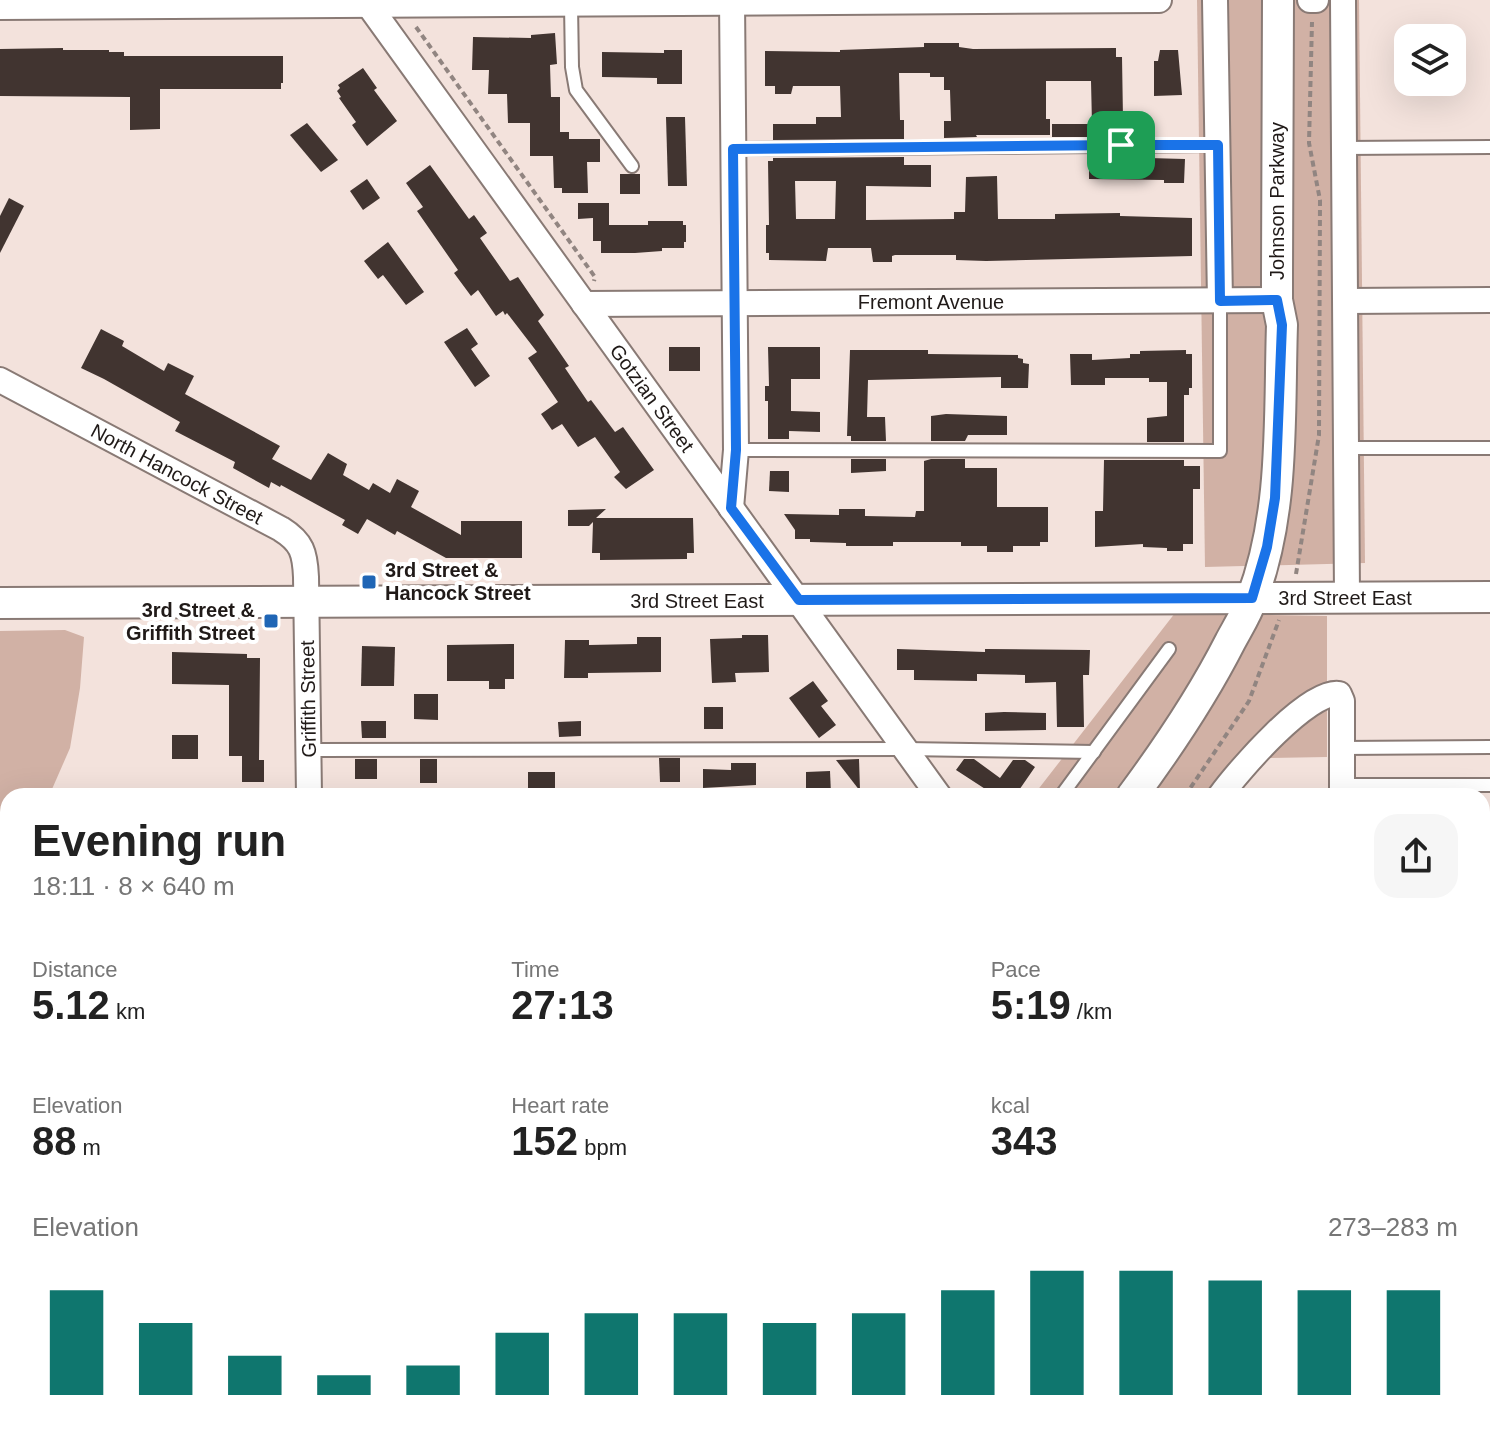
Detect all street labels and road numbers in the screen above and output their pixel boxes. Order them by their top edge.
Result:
street label: Johnson Parkway [1266,122,1288,280]
street label: Fremont Avenue [858,291,1004,313]
street label: Gotzian Street [606,340,699,457]
street label: North Hancock Street [87,419,267,529]
street label: 3rd Street East [1278,587,1412,609]
street label: 3rd Street East [630,590,764,612]
street label: Griffith Street [296,640,320,758]

